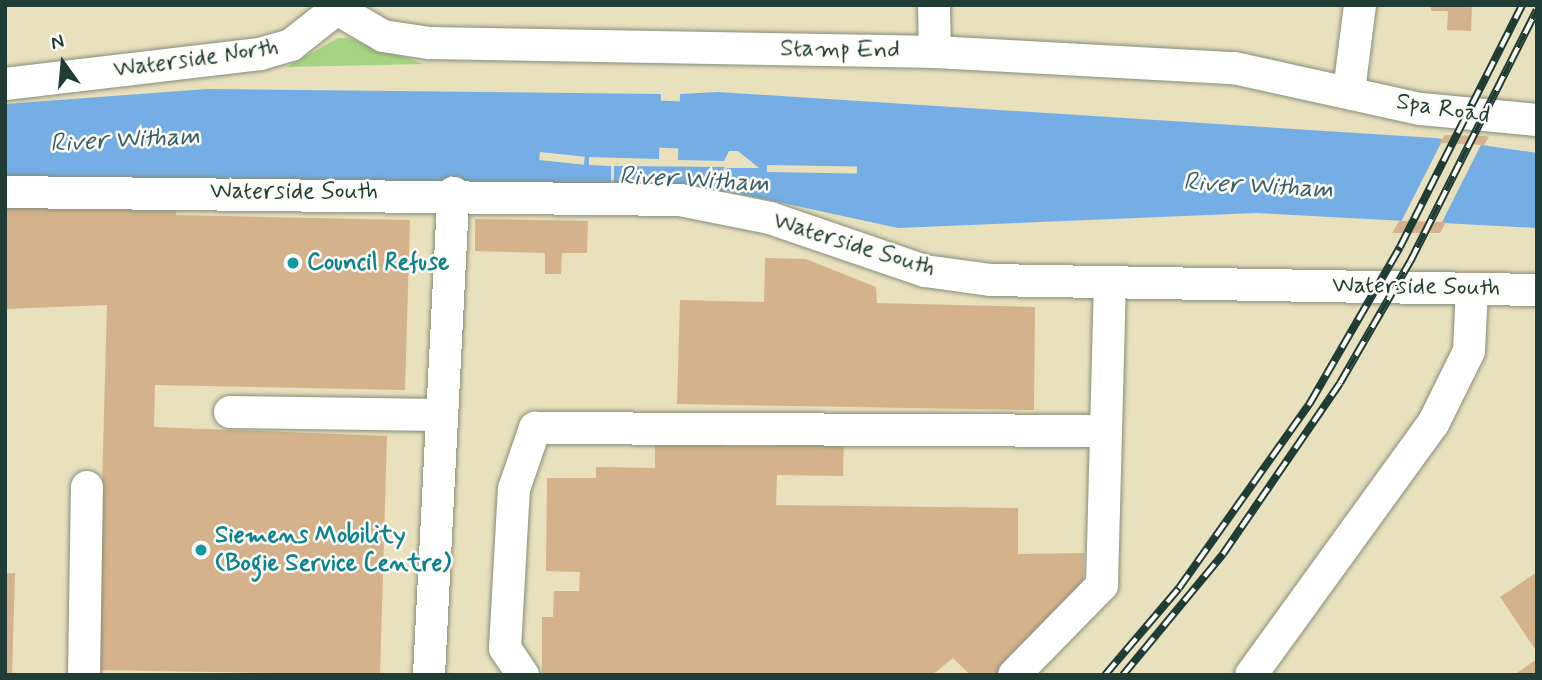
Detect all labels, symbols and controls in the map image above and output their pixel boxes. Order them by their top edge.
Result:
north arrow [28,28,98,98]
text: N [48,29,67,56]
street label: Waterside North [111,33,281,85]
street label: Stamp End [783,35,897,65]
street label: Spa Road [1396,88,1490,130]
water label: River Witham [49,121,201,161]
water label: River Witham [618,161,770,201]
water label: River Witham [1182,167,1334,207]
street label: Waterside South [212,178,376,206]
street label: Waterside South [772,207,936,283]
place label: Council Refuse [307,249,450,277]
marker: Council Refuse [285,255,301,271]
street label: Waterside South [1334,271,1498,303]
place label: Siemens Mobility (Bogie Service Centre) [215,522,447,578]
marker: Siemens Mobility (Bogie Service Centre) [193,542,209,558]

